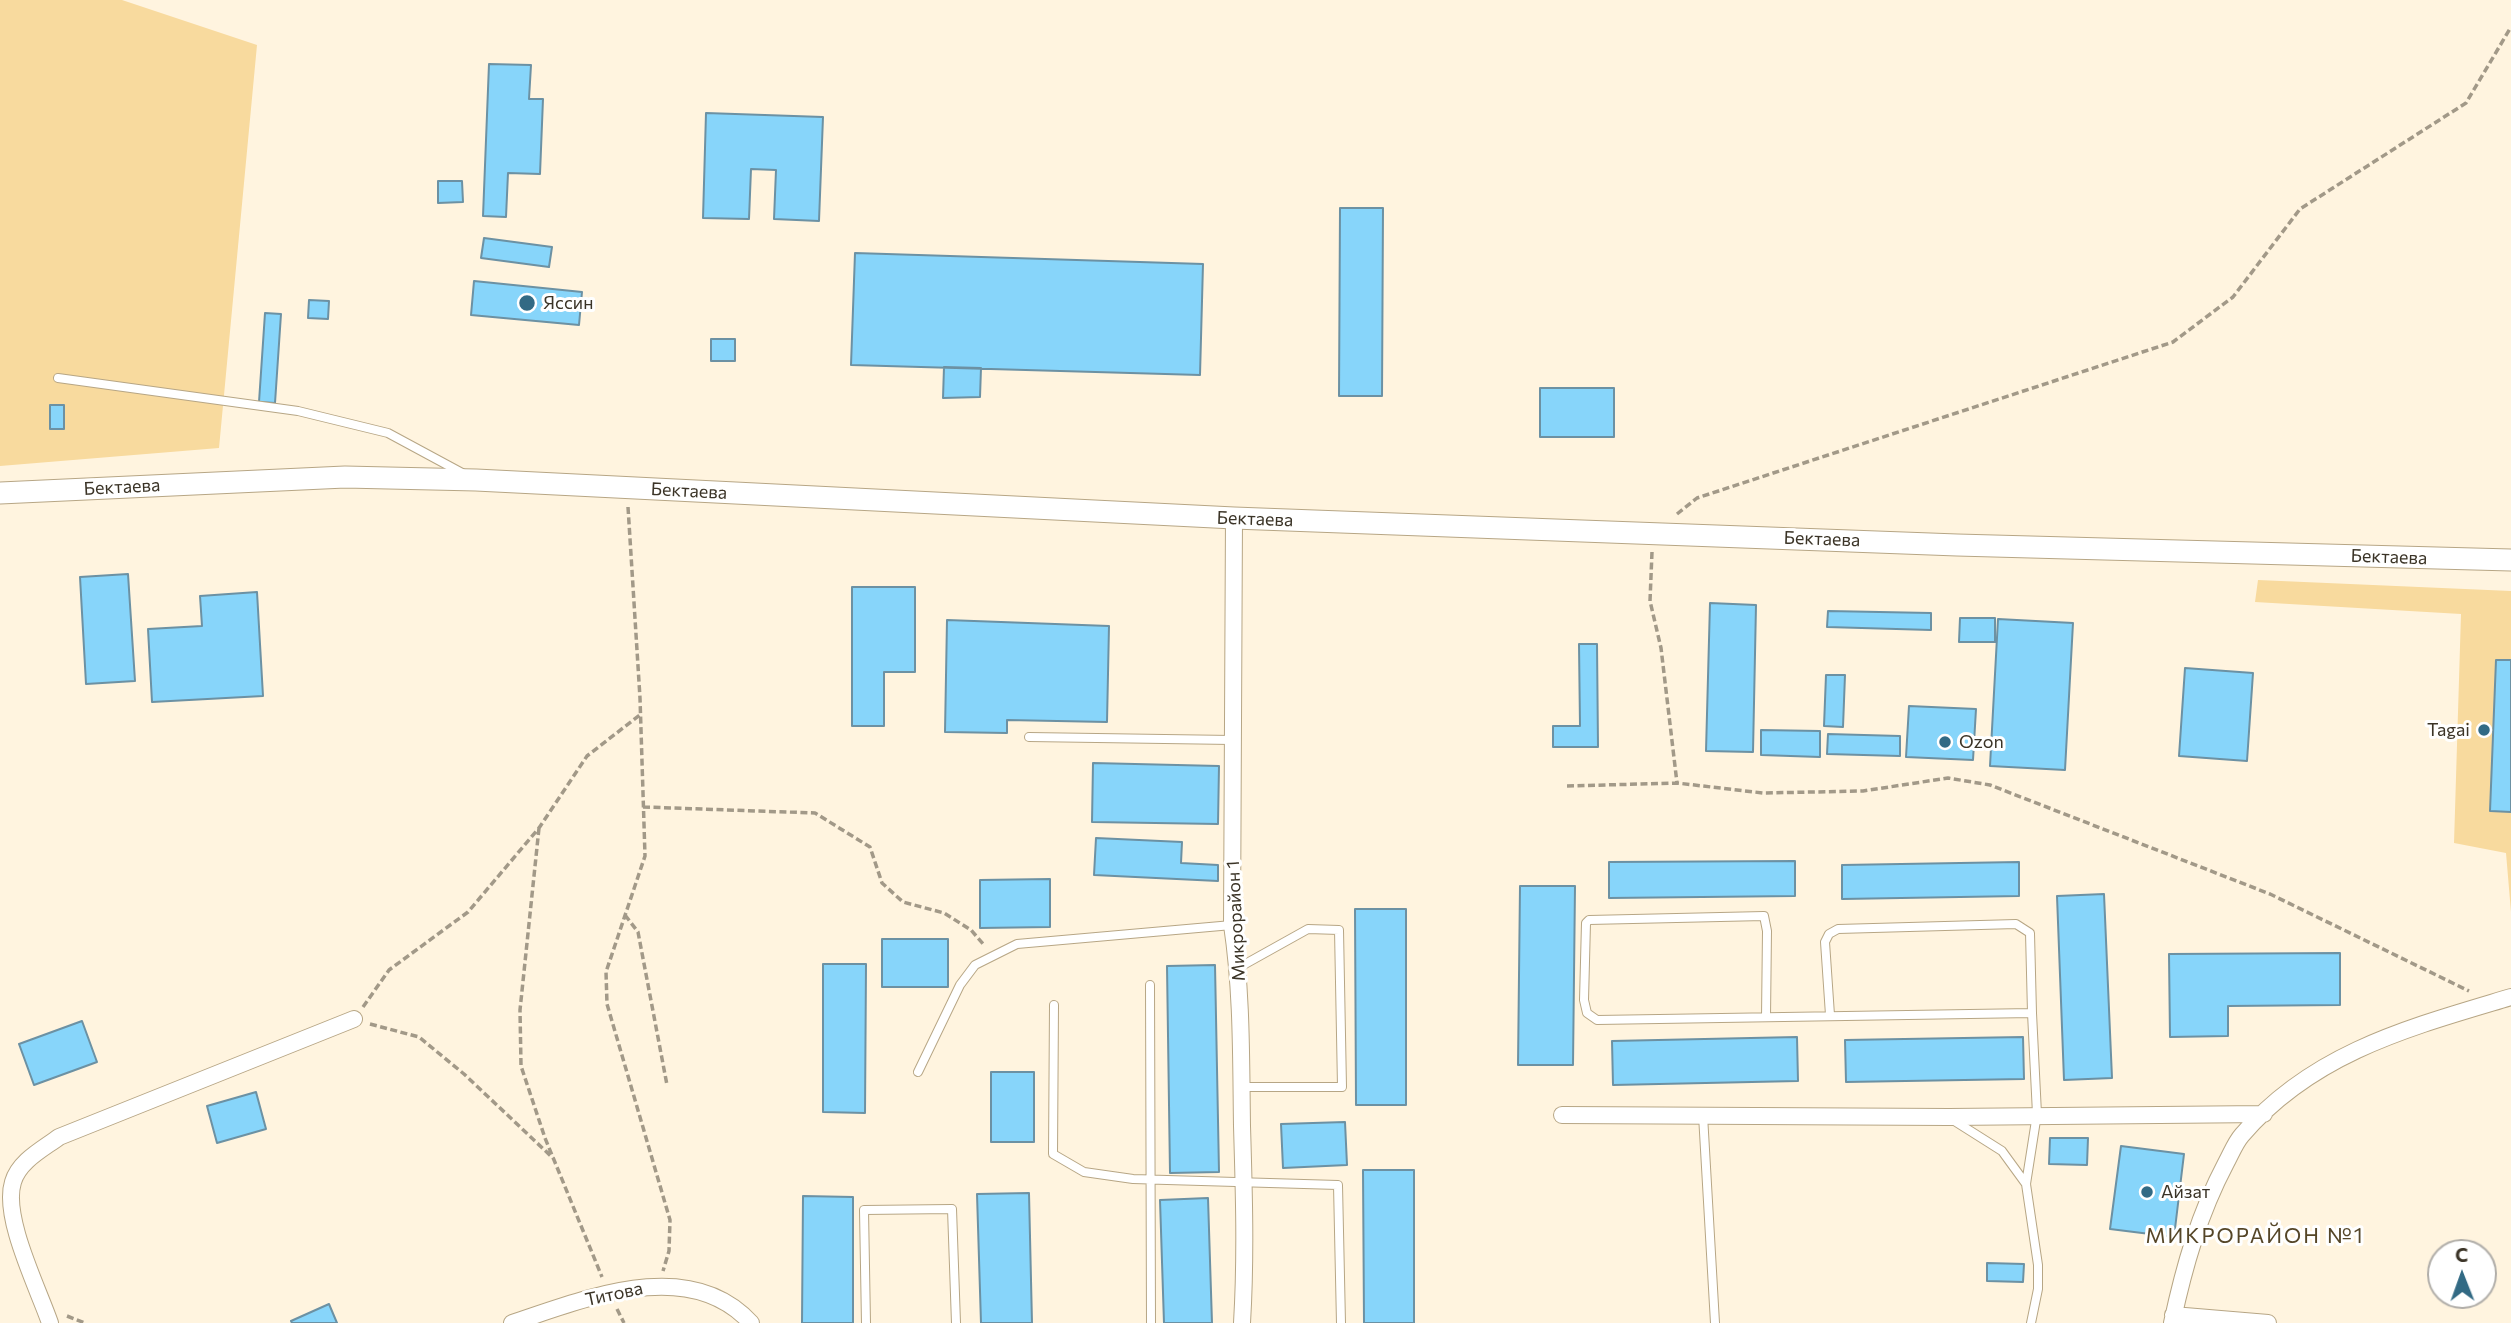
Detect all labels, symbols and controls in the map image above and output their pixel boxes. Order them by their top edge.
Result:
place label: Яссин [543,292,593,314]
marker: Яссин [517,293,537,313]
street label: Бектаева [83,474,161,500]
street label: Бектаева [650,478,728,504]
street label: Бектаева [1216,507,1294,531]
street label: Бектаева [1783,527,1861,551]
street label: Бектаева [2350,545,2428,569]
place label: Tagai [2427,719,2470,741]
marker: Tagai [2476,722,2492,738]
place label: Ozon [1959,731,2004,753]
marker: Ozon [1937,734,1953,750]
street label: Микрорайон 1 [1222,860,1250,982]
place label: Айзат [2161,1181,2210,1203]
marker: Айзат [2139,1184,2155,1200]
district label: МИКРОРАЙОН №1 [2147,1223,2363,1249]
north arrow [2427,1239,2497,1309]
text: С [2455,1243,2468,1266]
street label: Титова [583,1277,645,1311]

